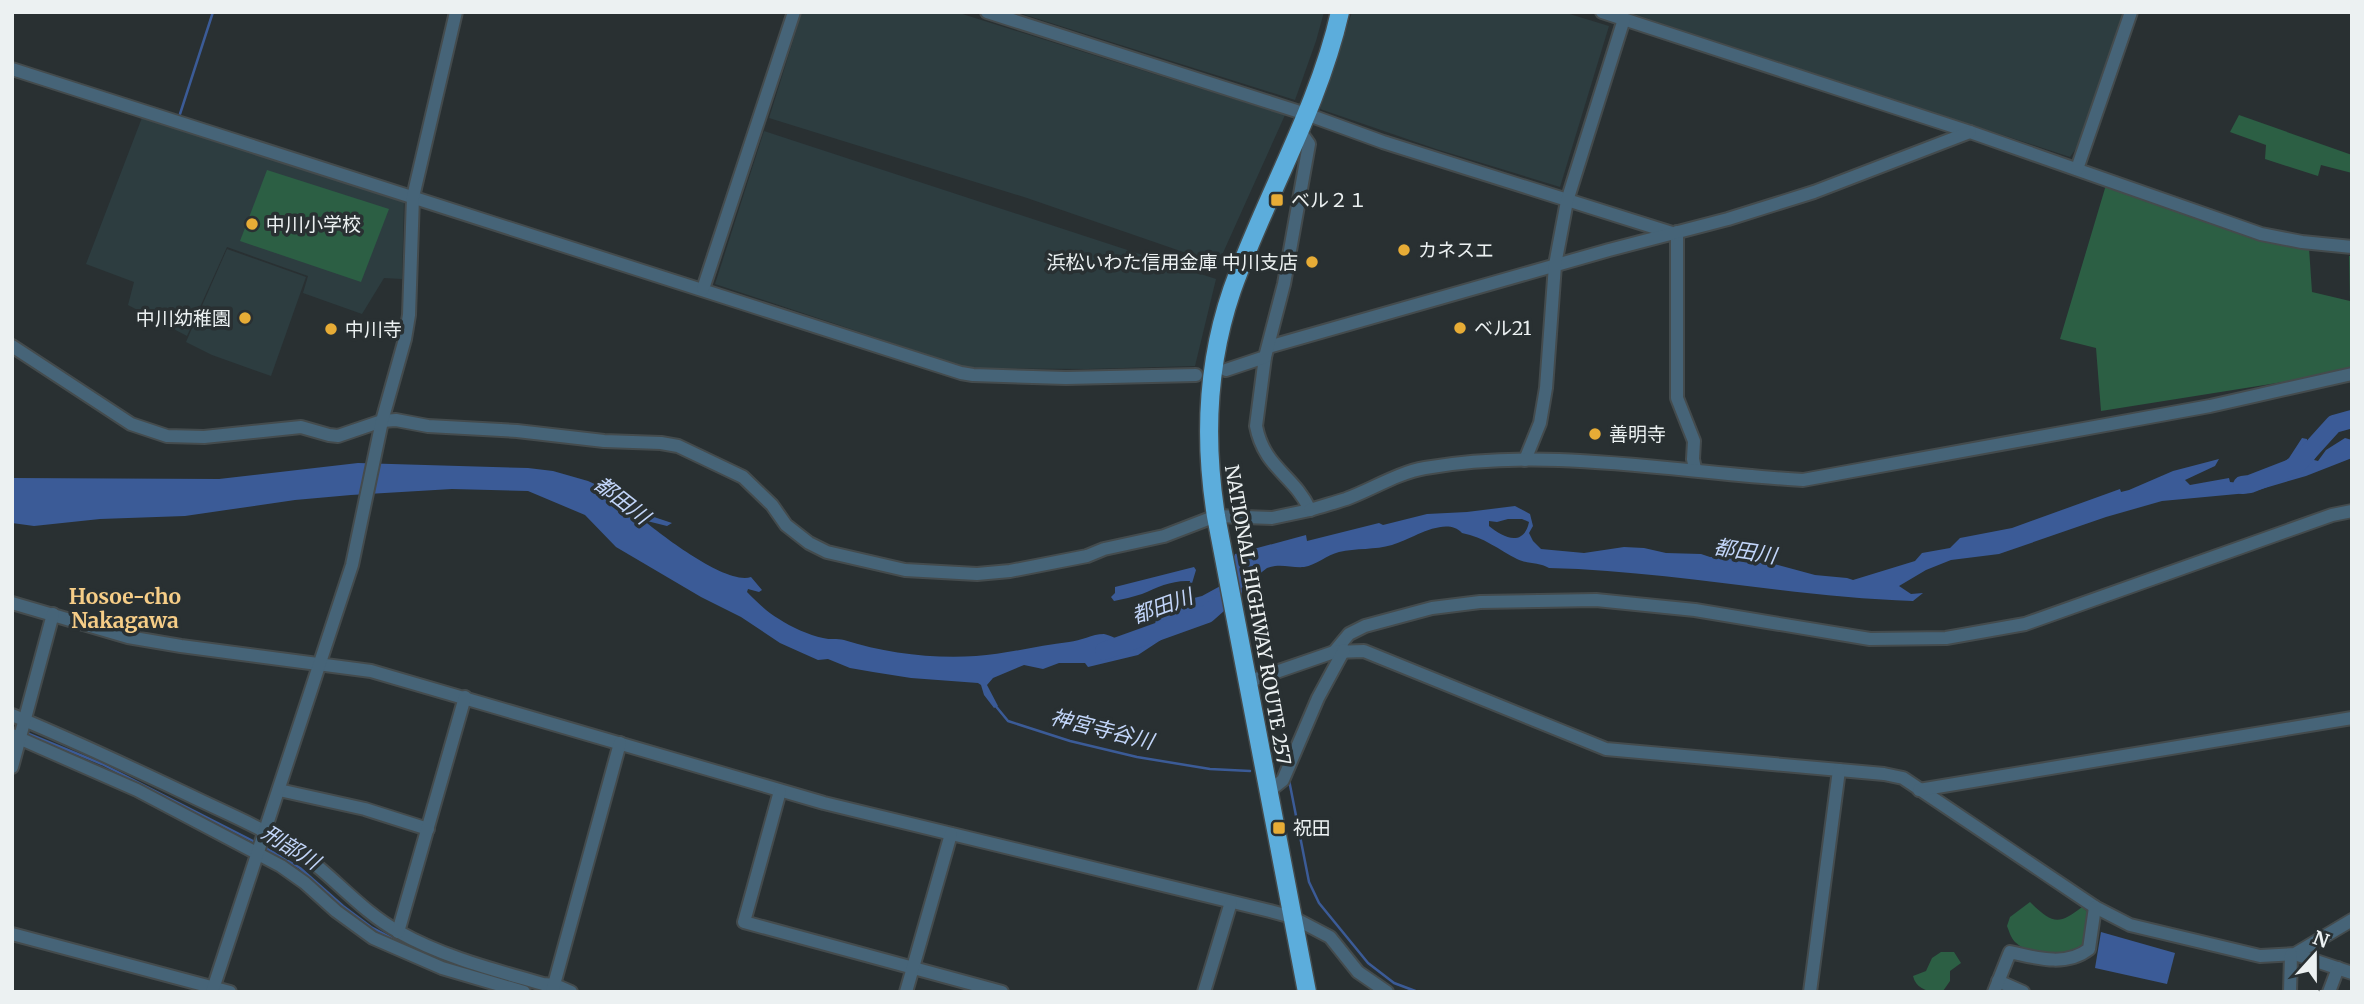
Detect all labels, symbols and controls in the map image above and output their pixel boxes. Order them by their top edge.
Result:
place label: ベル２１ [1291,188,1367,212]
marker: ベル２１ [1269,192,1285,208]
place label: 中川小学校 [266,212,361,236]
marker: 中川小学校 [244,216,260,232]
place label: カネスエ [1418,238,1494,262]
marker: カネスエ [1396,242,1412,258]
place label: 浜松いわた信用金庫 中川支店 [1046,250,1298,274]
marker: 浜松いわた信用金庫 中川支店 [1304,254,1320,270]
place label: 中川幼稚園 [136,306,231,330]
marker: 中川幼稚園 [237,310,253,326]
place label: ベル21 [1474,316,1532,340]
place label: 中川寺 [345,317,402,341]
marker: ベル21 [1452,320,1468,336]
marker: 中川寺 [323,321,339,337]
place label: 善明寺 [1609,422,1666,446]
marker: 善明寺 [1587,426,1603,442]
street label: NATIONAL HIGHWAY ROUTE 257 [1220,463,1296,767]
water label: 都田川 [589,470,657,531]
water label: 都田川 [1712,533,1780,570]
water label: 都田川 [1128,582,1198,629]
district label: Hosoe-cho Nakagawa [69,583,181,634]
water label: 神宮寺谷川 [1048,703,1158,755]
place label: 祝田 [1293,816,1331,840]
water label: 刑部川 [257,819,327,876]
marker: 祝田 [1271,820,1287,836]
north arrow [2280,920,2350,990]
text: N [2310,925,2332,953]

